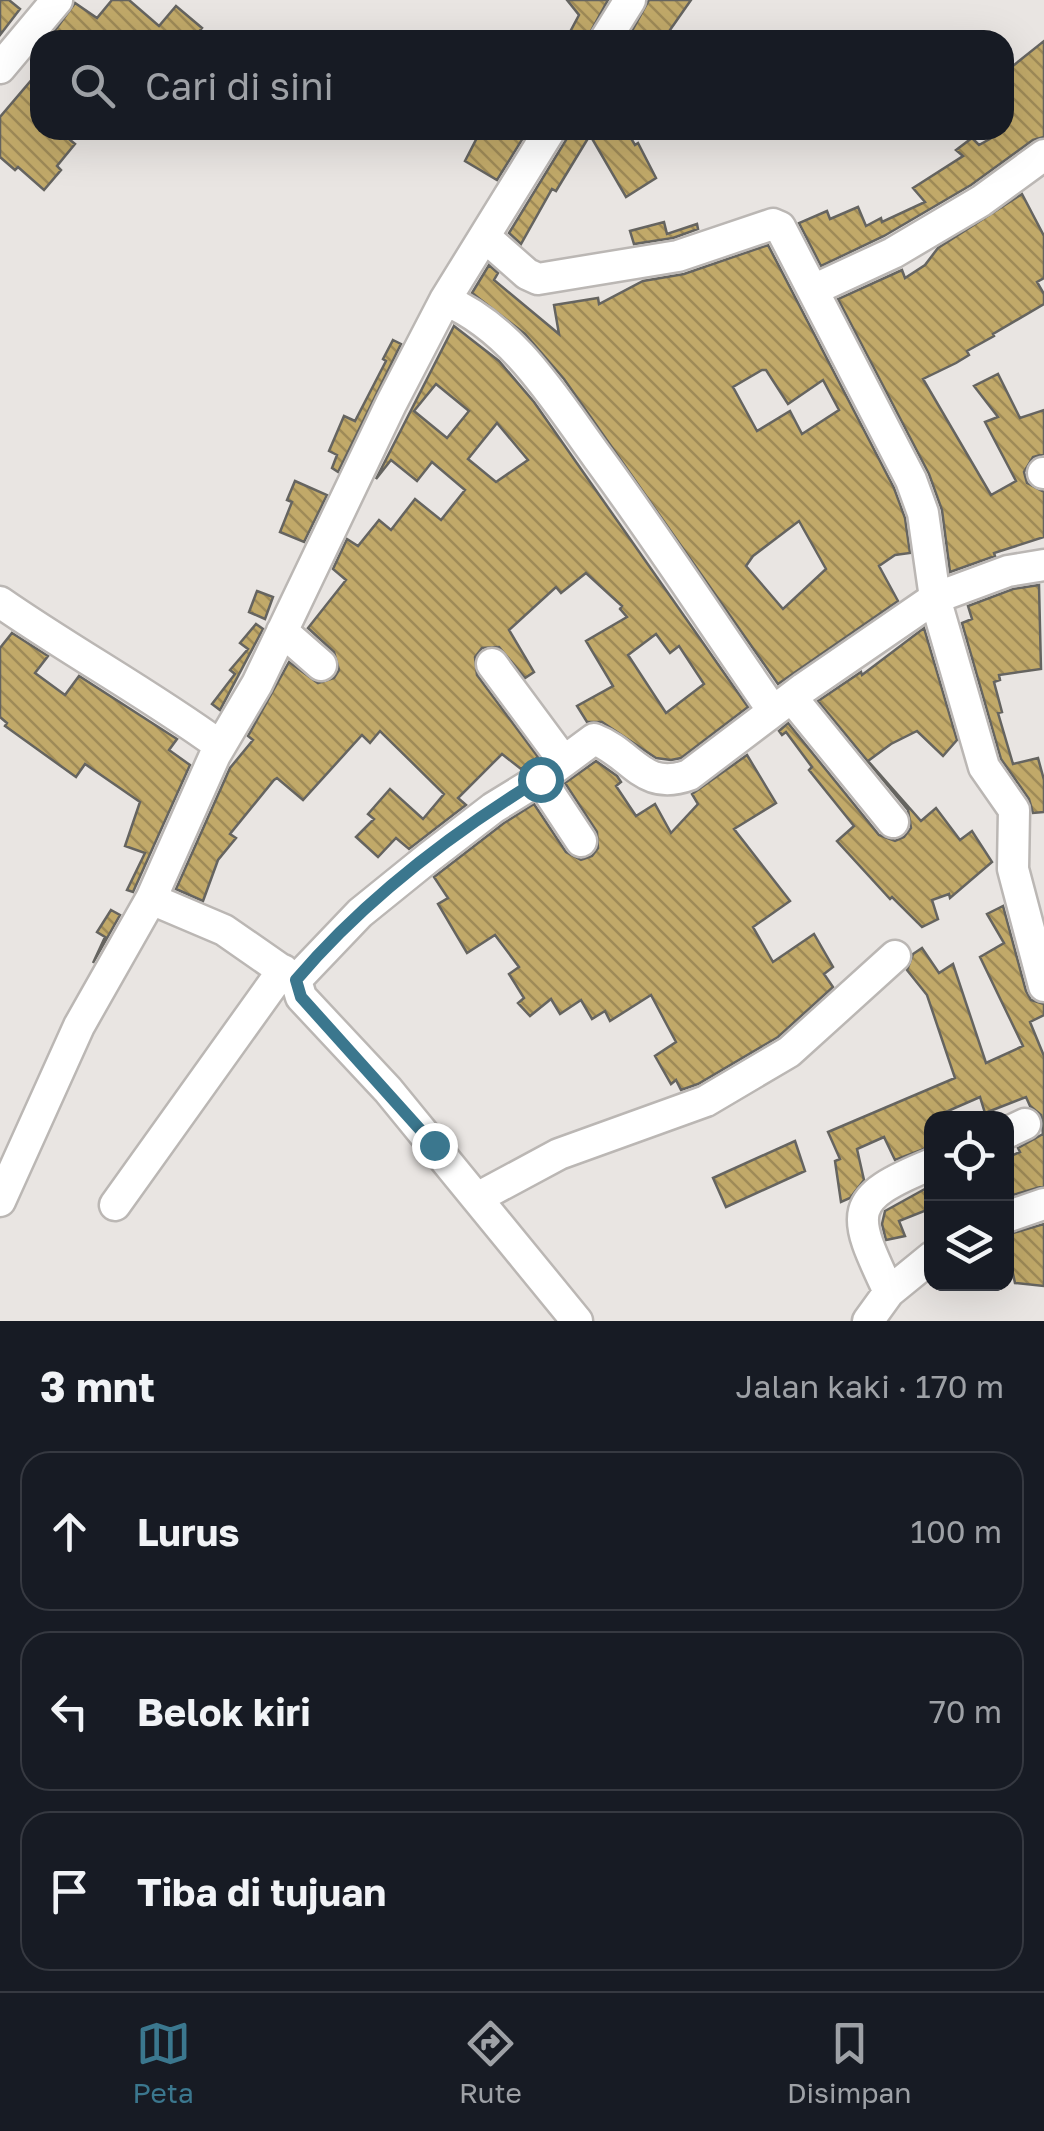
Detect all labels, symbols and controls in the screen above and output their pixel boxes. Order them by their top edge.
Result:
search box [30,30,1014,140]
icon: search [65,58,120,113]
text: Cari di sini [145,63,334,108]
route start [518,757,564,803]
map controls [924,1111,1014,1291]
button: locate [924,1111,1014,1201]
route end [412,1123,458,1169]
button: layers [924,1201,1014,1291]
text: 3 mnt [40,1361,155,1411]
text: Jalan kaki · 170 m [735,1367,1004,1405]
icon: ahead [42,1504,97,1559]
text: Lurus [137,1509,240,1554]
text: 100 m [910,1512,1002,1550]
icon: left [42,1684,97,1739]
text: Belok kiri [137,1689,311,1734]
text: 70 m [929,1692,1002,1730]
icon: arrive [42,1864,97,1919]
text: Tiba di tujuan [137,1869,386,1914]
tab: Peta [133,2016,194,2109]
tab: Rute [459,2016,522,2109]
tab: Disimpan [787,2016,911,2109]

